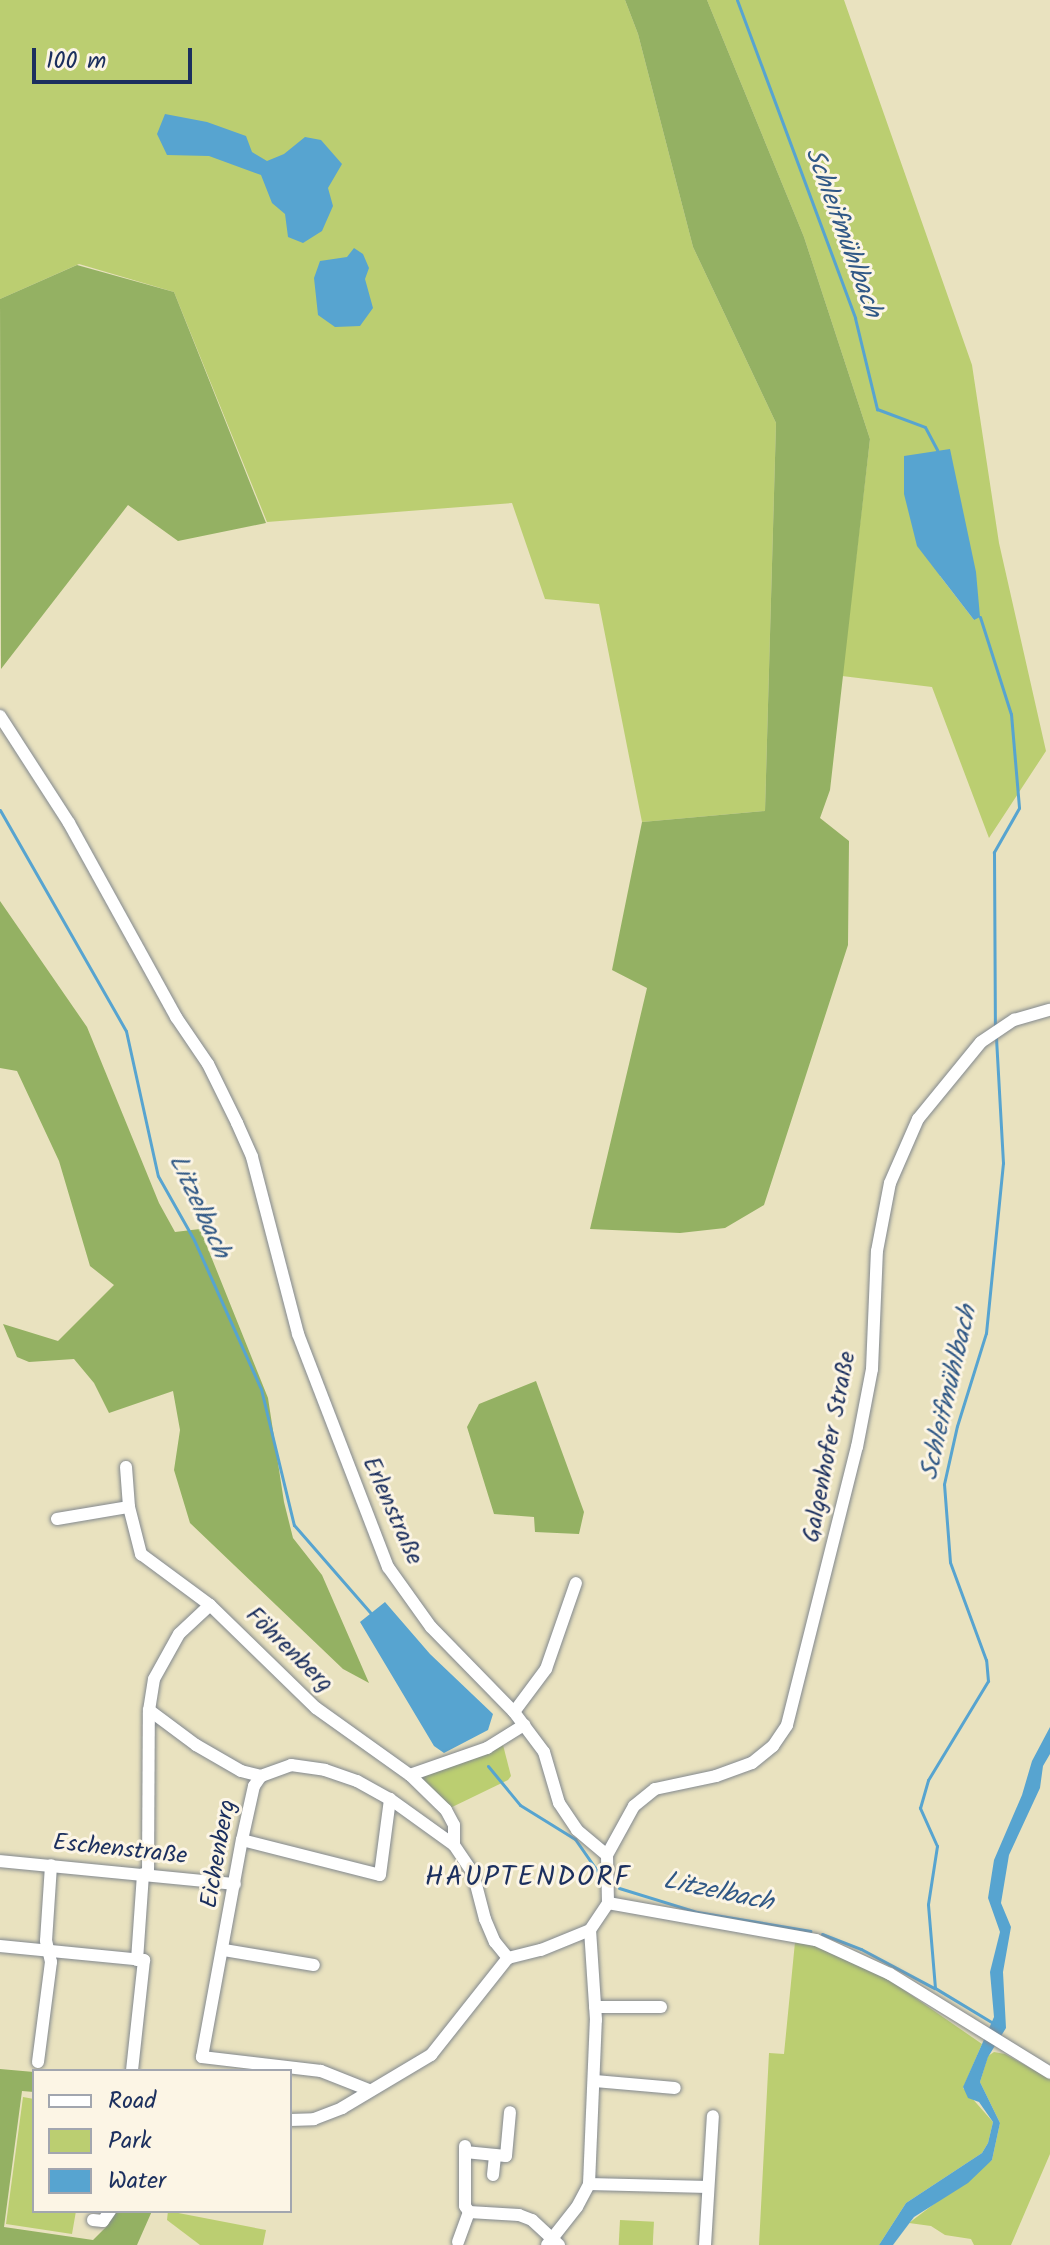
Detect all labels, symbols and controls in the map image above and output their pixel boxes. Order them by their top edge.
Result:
scale bar [36,32,196,82]
text: 100 m [46,42,106,81]
water label: Schleifmühlbach [797,144,887,322]
water label: Litzelbach [160,1150,236,1264]
water label: Schleifmühlbach [915,1303,985,1483]
street label: Galgenhofer Straße [797,1349,863,1545]
street label: Erlenstraße [355,1453,429,1569]
street label: Föhrenberg [239,1601,339,1699]
street label: Eichenberg [195,1798,243,1910]
street label: Eschenstraße [51,1829,189,1871]
district label: HAUPTENDORF [425,1861,631,1895]
water label: Litzelbach [660,1866,776,1920]
legend [32,2069,292,2213]
text: Road [108,2082,156,2121]
text: Park [108,2122,152,2161]
text: Water [108,2162,166,2201]

